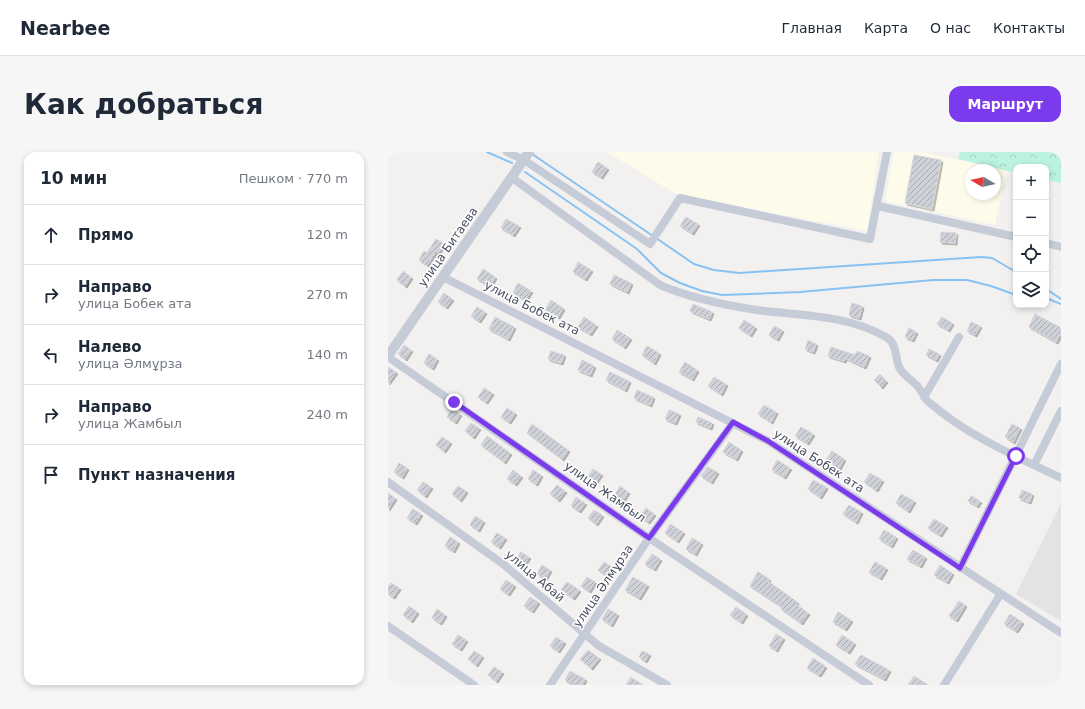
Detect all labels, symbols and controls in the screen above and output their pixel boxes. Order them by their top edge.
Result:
text: Nearbee [20,17,110,39]
text: Главная [781,20,842,36]
text: Карта [864,20,908,36]
text: О нас [930,20,971,36]
text: Контакты [993,20,1065,36]
button: Маршрут [949,86,1061,122]
text: Как добраться [24,88,263,121]
north arrow [965,164,1001,200]
map controls [1013,164,1049,308]
button: + [1013,164,1049,200]
text: 10 мин [40,168,107,188]
text: Пешком · 770 m [239,171,348,186]
button: − [1013,200,1049,236]
street label: улица Битаева [415,204,481,290]
icon: ahead [40,224,62,246]
text: Прямо [78,226,134,244]
text: 120 m [306,227,348,242]
button: locate [1013,236,1049,272]
button: layers [1013,272,1049,308]
text: Направо [78,278,152,296]
street label: улица Бобек ата [482,278,582,338]
icon: right [40,284,62,306]
text: 270 m [306,287,348,302]
text: улица Бобек ата [78,296,192,311]
text: Налево [78,338,142,356]
icon: left [40,344,62,366]
text: 140 m [306,347,348,362]
text: улица Әлмұрза [78,356,183,371]
route end [445,393,463,411]
text: Направо [78,398,152,416]
icon: right [40,404,62,426]
text: 240 m [306,407,348,422]
text: улица Жамбыл [78,416,182,431]
street label: улица Бобек ата [771,427,867,495]
route start [1007,447,1025,465]
street label: улица Жамбыл [562,459,648,525]
icon: arrive [40,464,62,486]
text: Пункт назначения [78,466,235,484]
street label: улица Әлмұрза [570,542,636,630]
street label: улица Абай [503,547,567,605]

